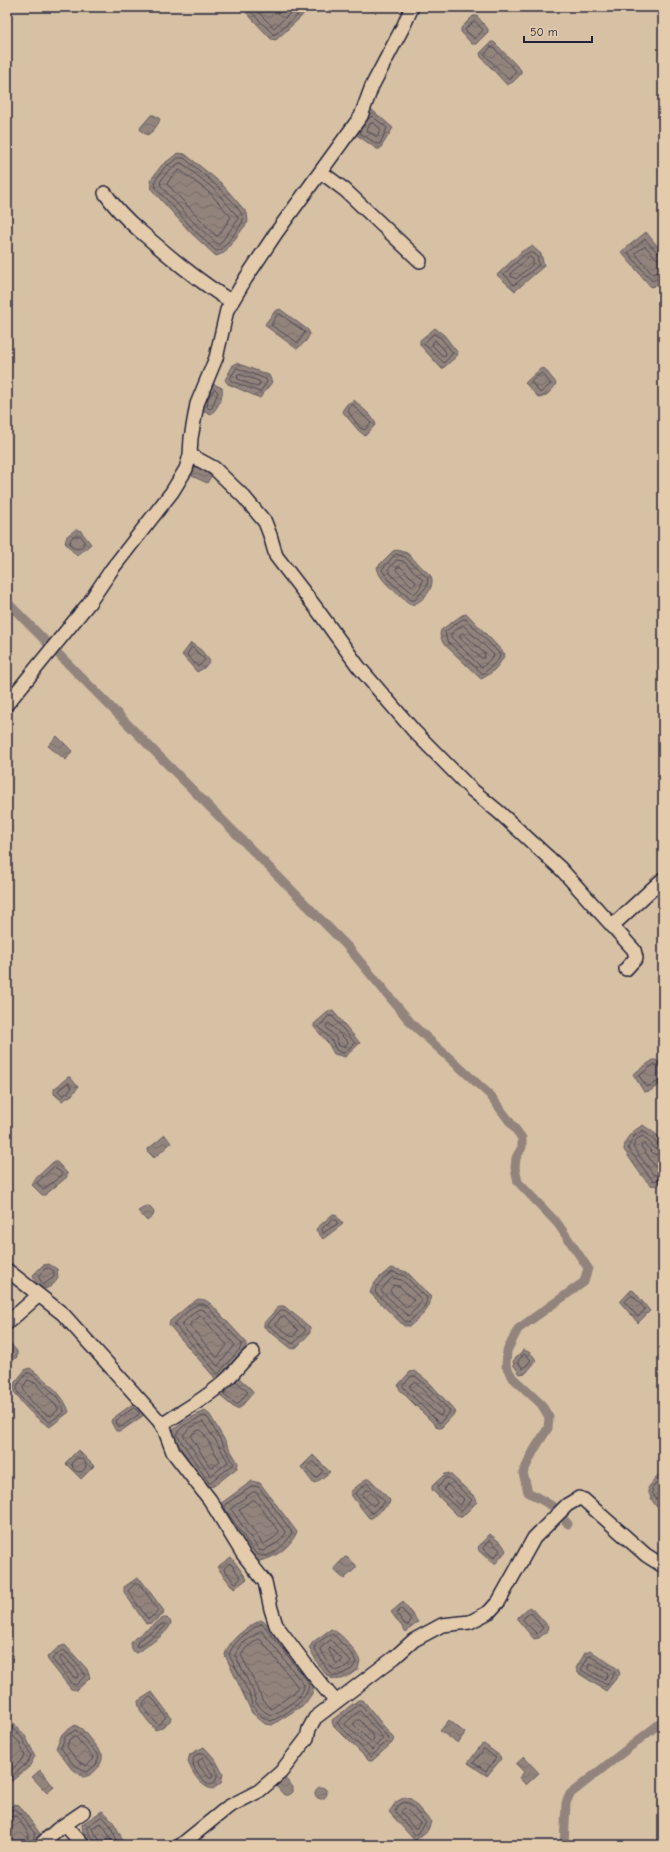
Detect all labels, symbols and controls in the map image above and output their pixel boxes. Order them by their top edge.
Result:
scale bar [524,18,592,44]
text: 50 m [530,25,558,39]

